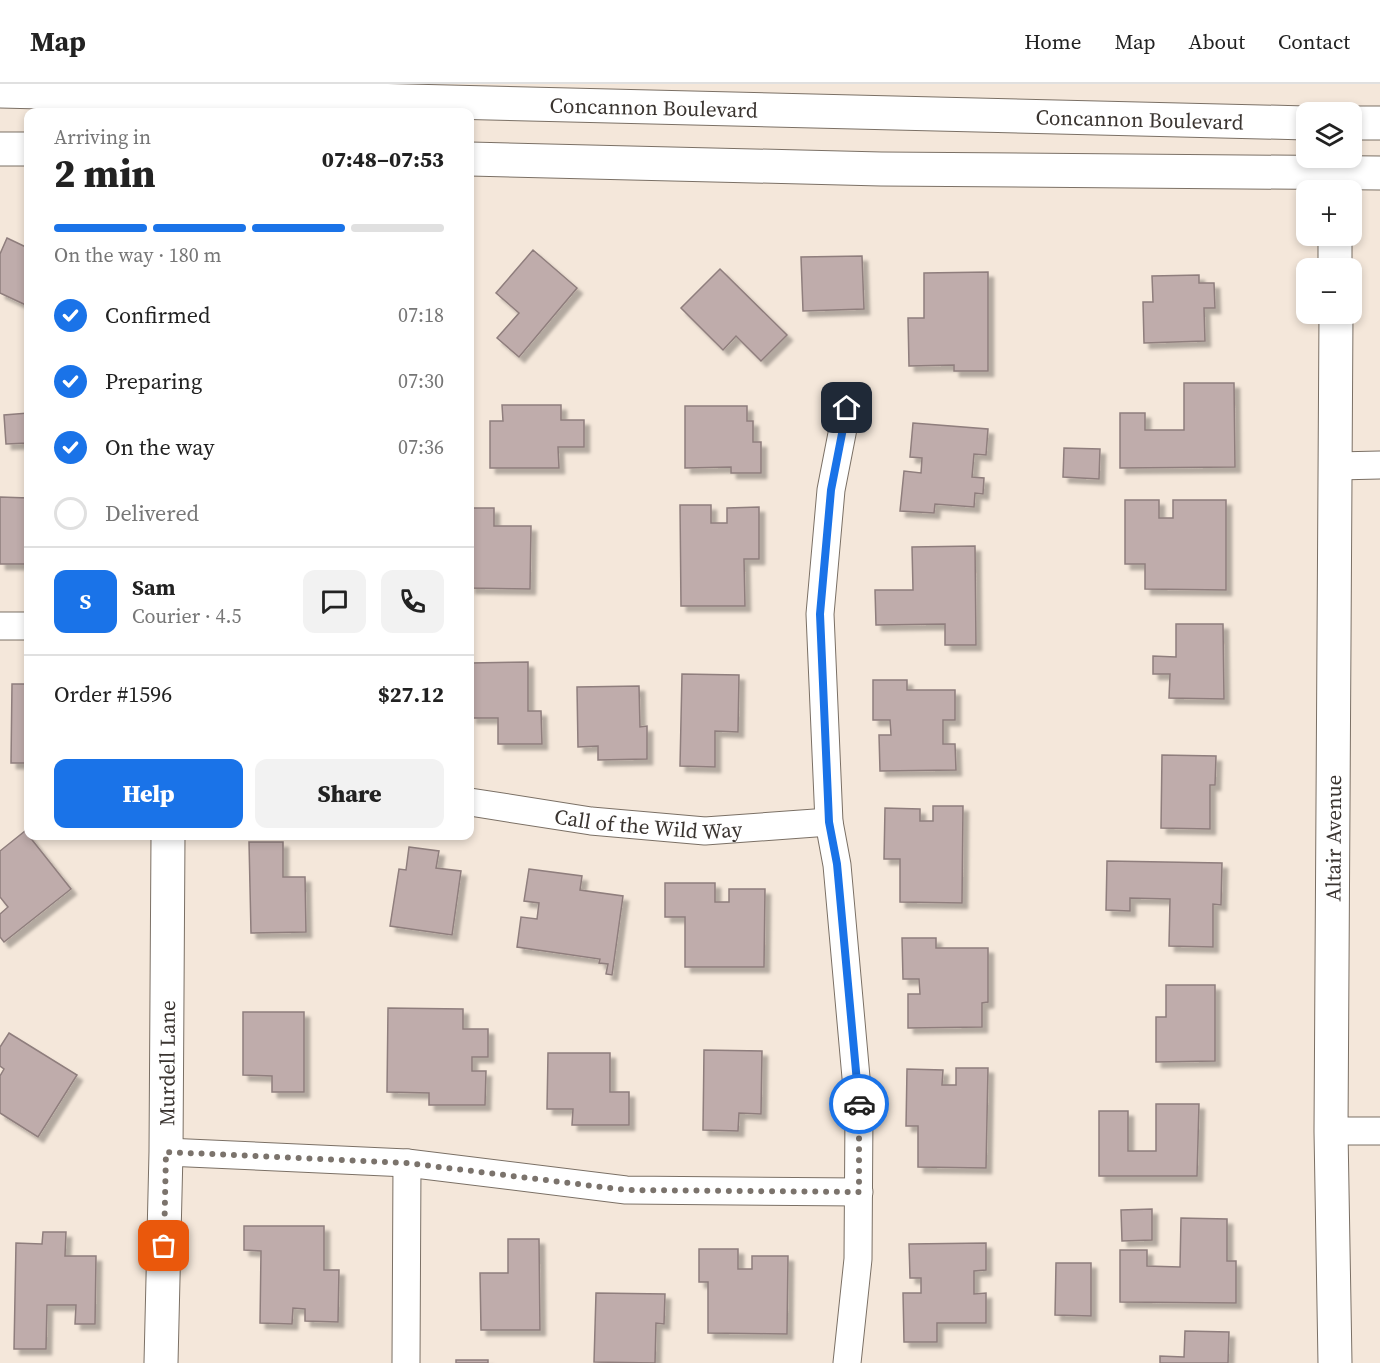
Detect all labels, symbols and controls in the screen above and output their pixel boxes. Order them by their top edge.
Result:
text: Map [30,22,86,60]
text: Home [1024,27,1082,56]
text: Map [1115,27,1156,56]
text: About [1189,27,1245,56]
text: Contact [1278,27,1350,56]
street label: Concannon Boulevard [549,90,758,124]
street label: Concannon Boulevard [1035,102,1244,136]
map controls [1296,102,1362,324]
button: layers [1296,102,1362,168]
text: Arriving in [54,123,151,151]
text: 07:48–07:53 [322,144,444,174]
text: 2 min [54,147,156,200]
button: + [1296,180,1362,246]
text: On the way · 180 m [54,241,221,269]
button: − [1296,258,1362,324]
icon: check [54,299,87,332]
text: Confirmed [105,300,210,330]
text: 07:18 [398,301,444,329]
icon: check [54,365,87,398]
text: Preparing [105,366,202,396]
text: 07:30 [398,367,444,395]
pin [821,382,872,433]
icon: home [830,391,863,424]
icon: check [54,431,87,464]
text: On the way [105,432,214,462]
text: 07:36 [398,433,444,461]
text: Delivered [105,498,199,528]
button: chat [303,570,366,633]
button: phone [381,570,444,633]
text: Sam [132,572,176,602]
text: S [80,586,91,616]
text: Courier · 4.5 [132,602,241,630]
text: Order #1596 [54,679,172,709]
text: $27.12 [378,679,444,709]
button: Help [54,759,243,828]
button: Share [255,759,444,828]
street label: Altair Avenue [1318,775,1348,902]
street label: Call of the Wild Way [553,801,743,846]
street label: Murdell Lane [152,1000,181,1126]
courier [829,1074,889,1134]
icon: car [843,1088,876,1121]
pin [138,1220,189,1271]
icon: bag [147,1229,180,1262]

